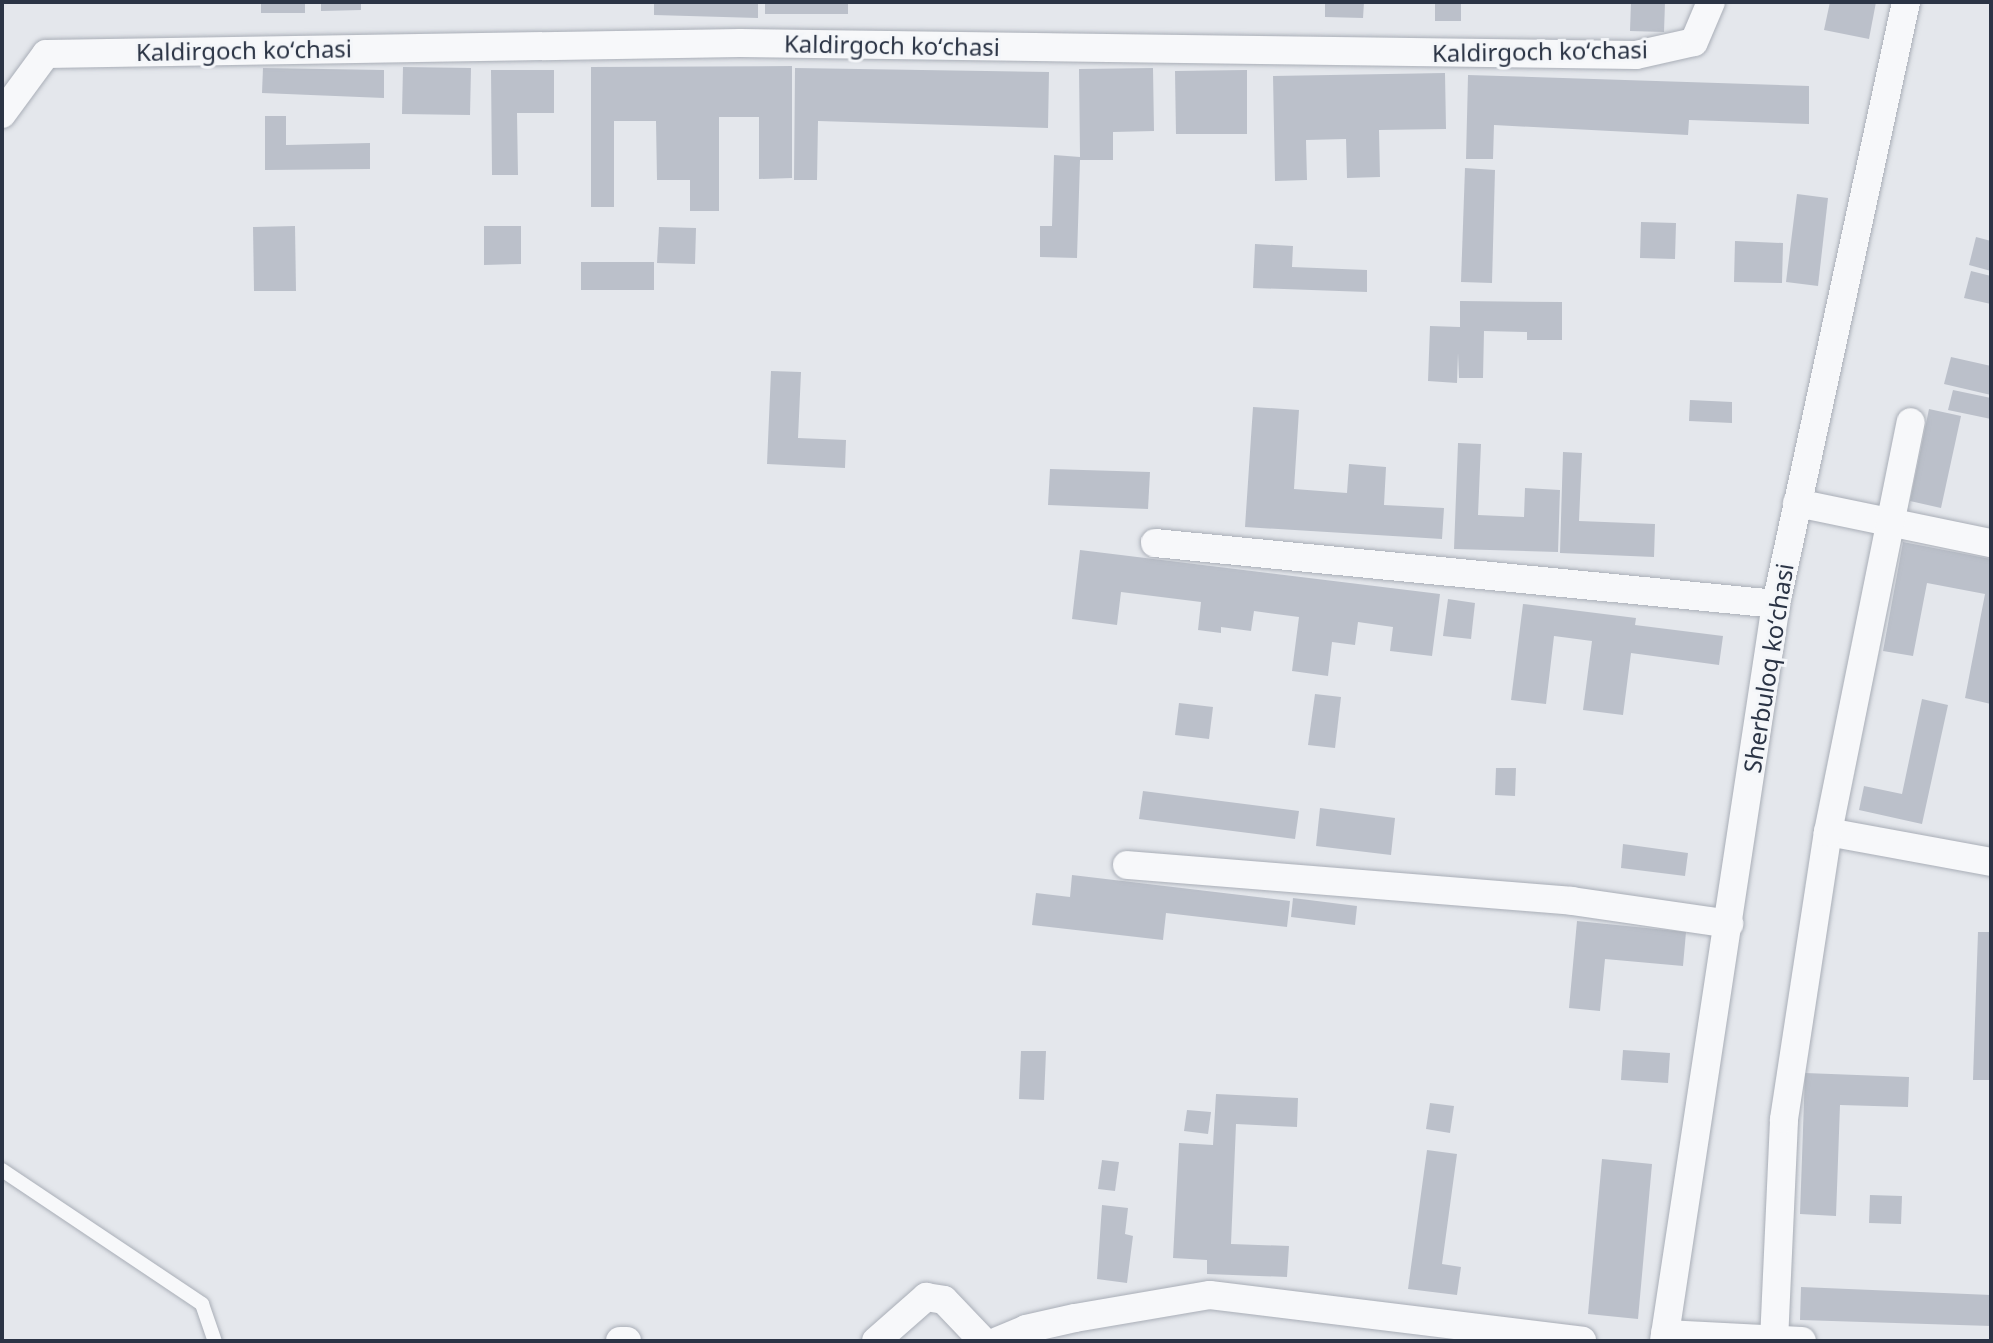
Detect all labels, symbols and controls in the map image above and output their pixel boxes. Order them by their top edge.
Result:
street label: Kaldirgoch koʻchasi [784,29,1000,61]
street label: Kaldirgoch koʻchasi [136,34,352,66]
street label: Kaldirgoch koʻchasi [1432,35,1648,67]
street label: Sherbuloq koʻchasi [1737,561,1799,775]

